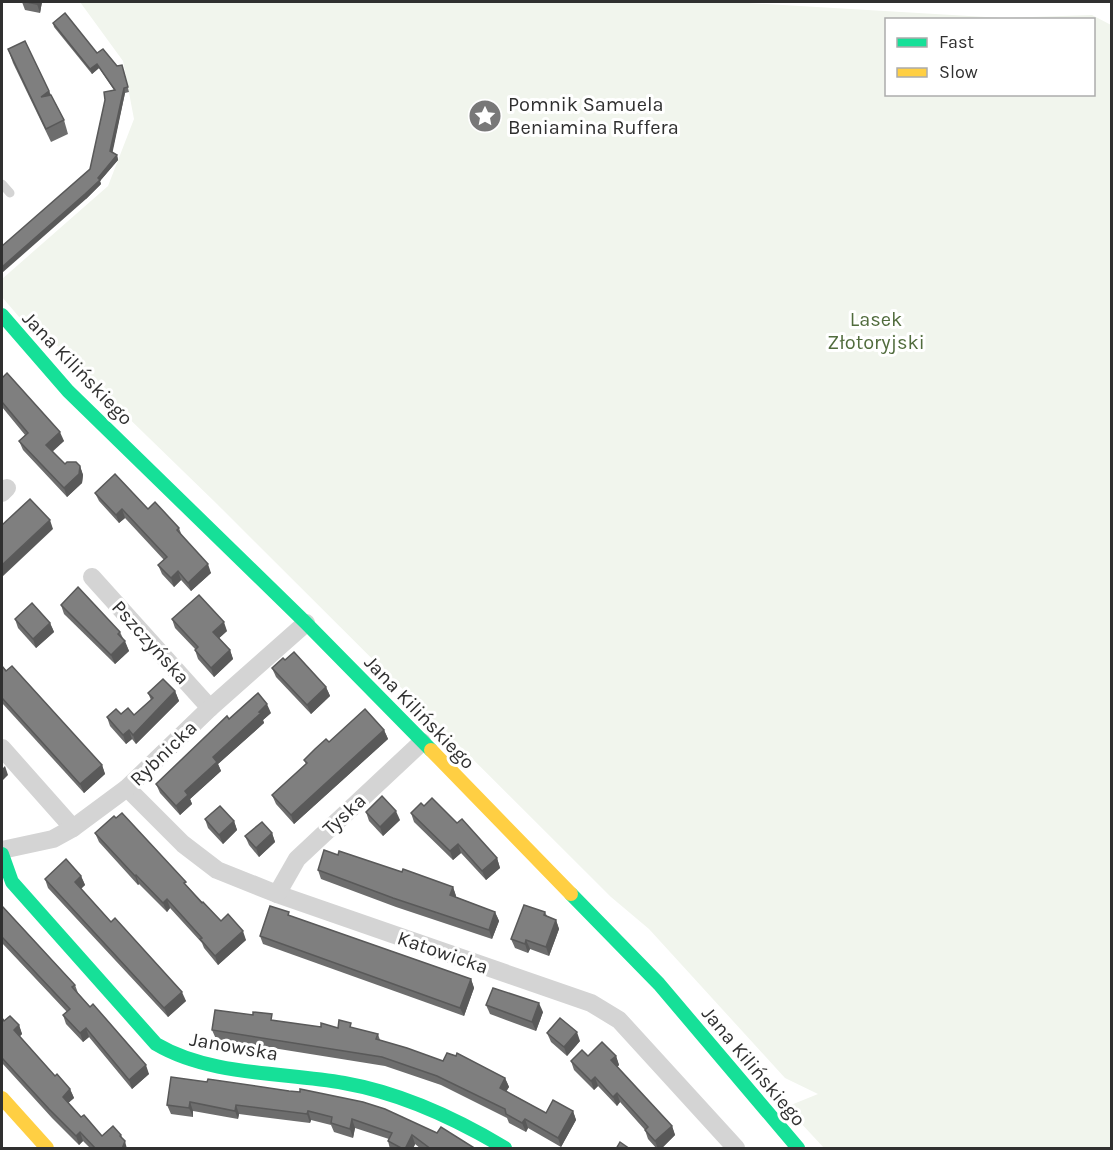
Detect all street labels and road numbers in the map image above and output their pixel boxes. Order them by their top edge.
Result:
street label: Jana Kilińskiego [18,307,138,430]
street label: Pszczyńska [107,596,194,689]
street label: Jana Kilińskiego [360,651,480,774]
street label: Rybnicka [125,716,202,791]
street label: Tyska [318,789,371,840]
street label: Katowicka [394,926,491,979]
street label: Jana Kilińskiego [697,1002,810,1131]
street label: Janowska [188,1027,280,1066]

